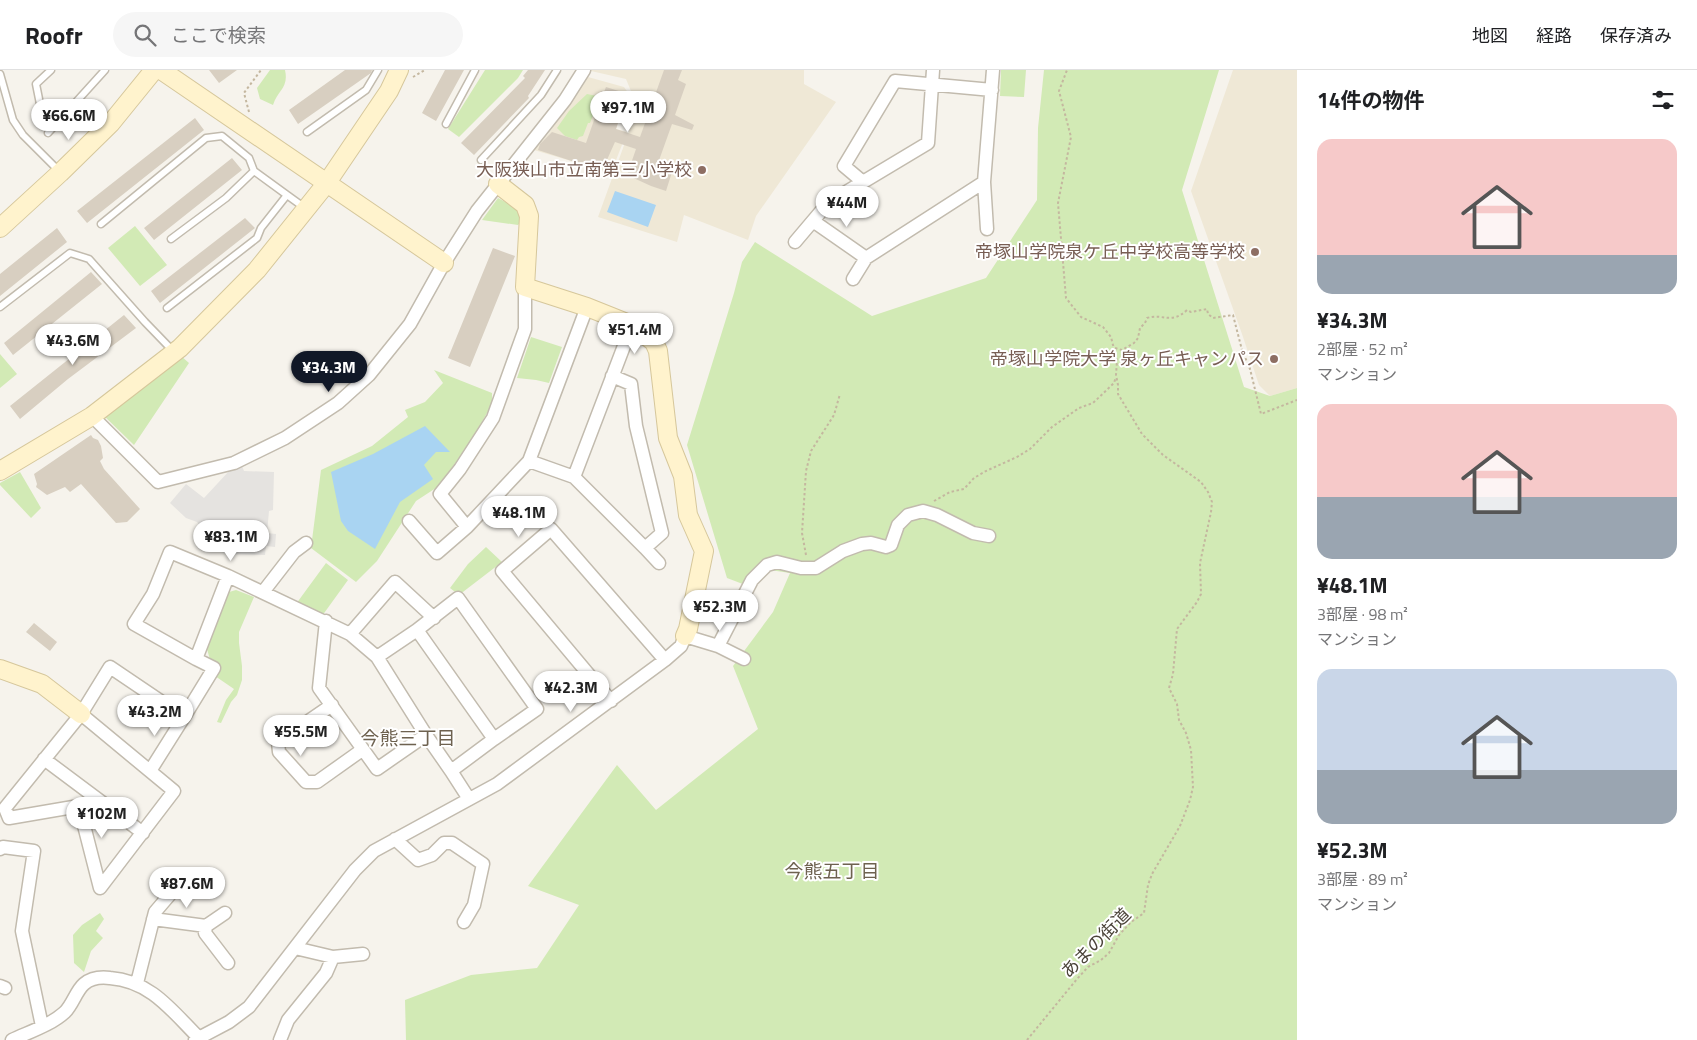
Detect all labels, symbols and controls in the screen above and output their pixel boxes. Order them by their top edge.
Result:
search box [113,12,463,57]
text: Roofr [25,17,83,53]
text: ここで検索 [171,20,266,49]
icon: search [131,21,159,49]
text: 地図 [1472,22,1508,49]
text: 経路 [1536,22,1572,49]
text: 保存済み [1600,22,1672,49]
text: 14件の物件 [1317,84,1425,116]
icon: filters [1649,86,1677,114]
pin: ¥97.1M [587,90,669,133]
text: ¥97.1M [601,95,655,119]
pin: ¥66.6M [28,98,110,141]
text: ¥66.6M [42,103,96,127]
place label: 大阪狭山市立南第三小学校 [476,156,692,183]
marker: 大阪狭山市立南第三小学校 [696,164,708,176]
icon: home [1452,172,1542,262]
pin: ¥44M [817,186,877,228]
text: ¥44M [827,190,867,214]
place label: 帝塚山学院泉ケ丘中学校高等学校 [975,238,1245,265]
marker: 帝塚山学院泉ケ丘中学校高等学校 [1249,246,1261,258]
text: ¥34.3M [1317,304,1387,336]
pin: ¥51.4M [594,312,676,355]
text: ¥51.4M [608,317,662,341]
pin: ¥43.6M [32,324,114,366]
text: ¥43.6M [46,328,100,352]
text: 2部屋 · 52 m² [1317,337,1408,361]
place label: 帝塚山学院大学 泉ヶ丘キャンパス [990,345,1264,372]
pin: ¥34.3M [288,350,370,393]
marker: 帝塚山学院大学 泉ヶ丘キャンパス [1268,353,1280,365]
text: ¥34.3M [302,355,356,379]
text: マンション [1317,362,1397,386]
icon: home [1452,437,1542,527]
pin: ¥48.1M [478,496,560,538]
text: ¥48.1M [492,500,546,524]
pin: ¥83.1M [190,520,272,562]
text: ¥83.1M [204,524,258,548]
text: ¥48.1M [1317,569,1387,601]
pin: ¥52.3M [679,590,761,632]
text: ¥52.3M [693,594,747,618]
text: 3部屋 · 98 m² [1317,602,1408,626]
text: マンション [1317,627,1397,651]
pin: ¥42.3M [530,670,612,713]
text: ¥42.3M [544,675,598,699]
pin: ¥43.2M [114,694,196,737]
text: ¥43.2M [128,699,182,723]
icon: home [1452,702,1542,792]
pin: ¥55.5M [260,714,342,757]
text: ¥55.5M [274,719,328,743]
district label: 今熊三丁目 [360,723,456,752]
pin: ¥102M [67,796,137,839]
text: ¥102M [77,801,127,825]
text: ¥52.3M [1317,834,1387,866]
district label: 今熊五丁目 [784,856,880,885]
pin: ¥87.6M [146,866,228,909]
text: 3部屋 · 89 m² [1317,867,1408,891]
text: ¥87.6M [160,871,214,895]
text: マンション [1317,892,1397,916]
street label: あまの街道 [1054,901,1137,984]

